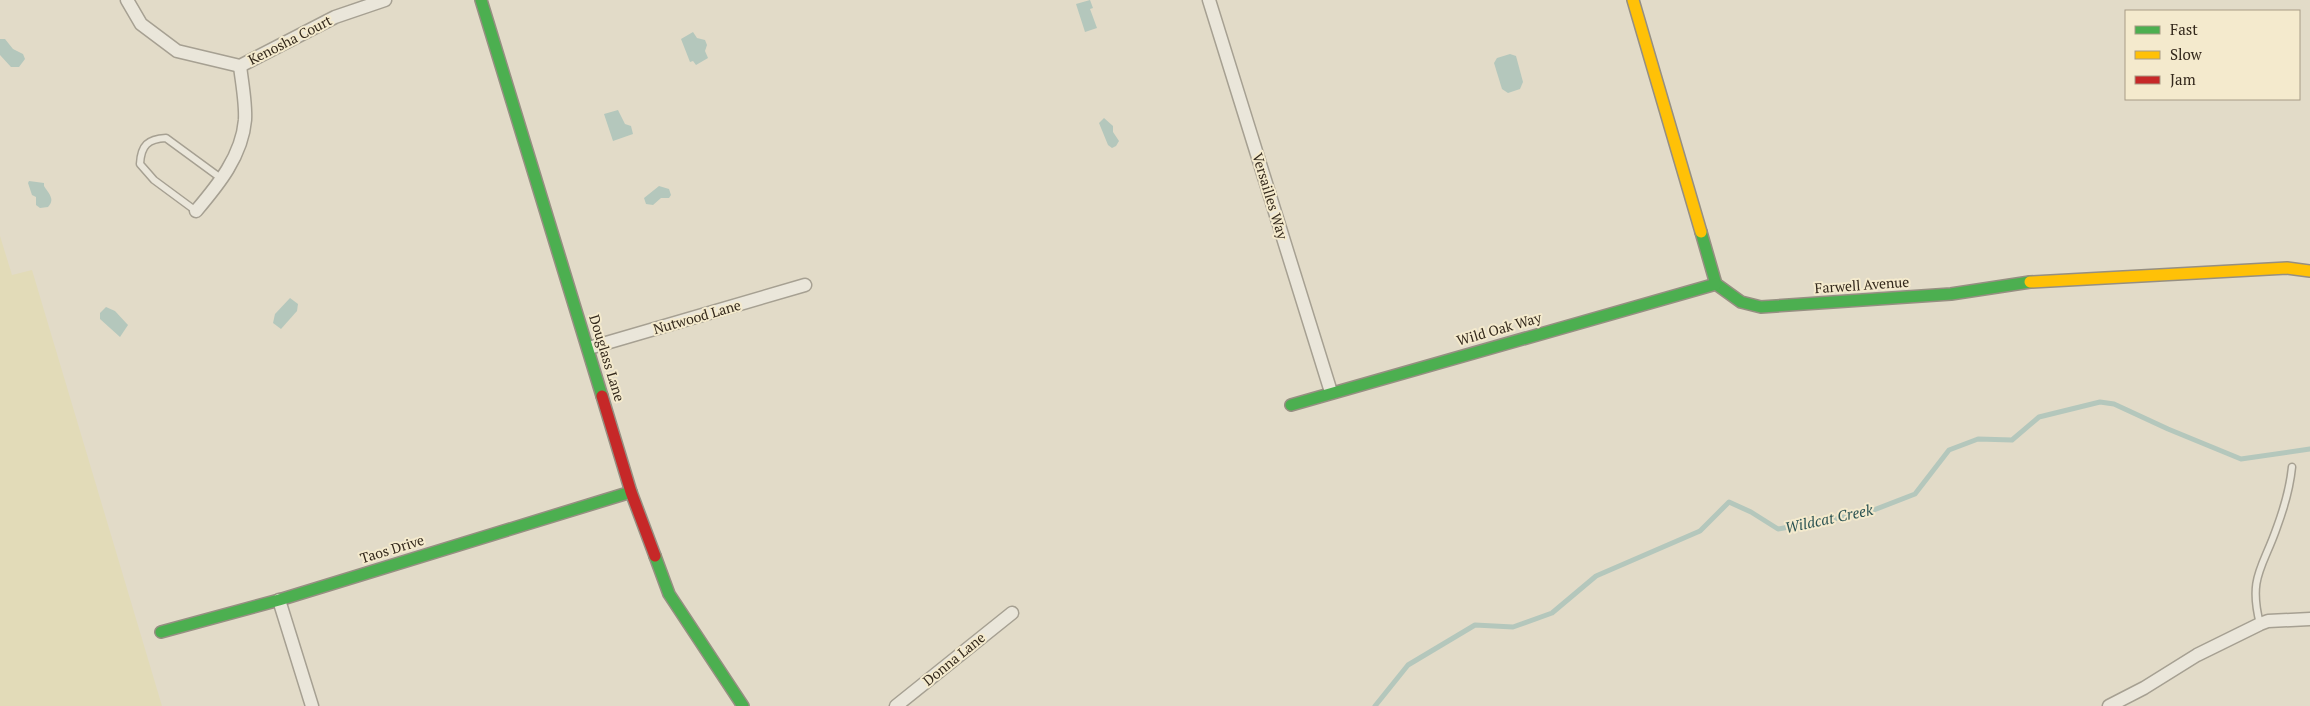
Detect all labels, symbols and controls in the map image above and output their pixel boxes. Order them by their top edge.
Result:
street label: Kenosha Court [245,10,335,69]
legend [2125,10,2300,100]
text: Fast [2170,19,2198,39]
text: Slow [2170,44,2203,64]
text: Jam [2170,69,2196,89]
street label: Versailles Way [1248,150,1293,242]
street label: Farwell Avenue [1814,272,1910,297]
street label: Nutwood Lane [651,295,743,338]
street label: Wild Oak Way [1454,307,1544,350]
street label: Douglass Lane [585,312,630,404]
water label: Wildcat Creek [1783,499,1875,537]
street label: Taos Drive [358,530,426,567]
street label: Donna Lane [919,628,989,690]

